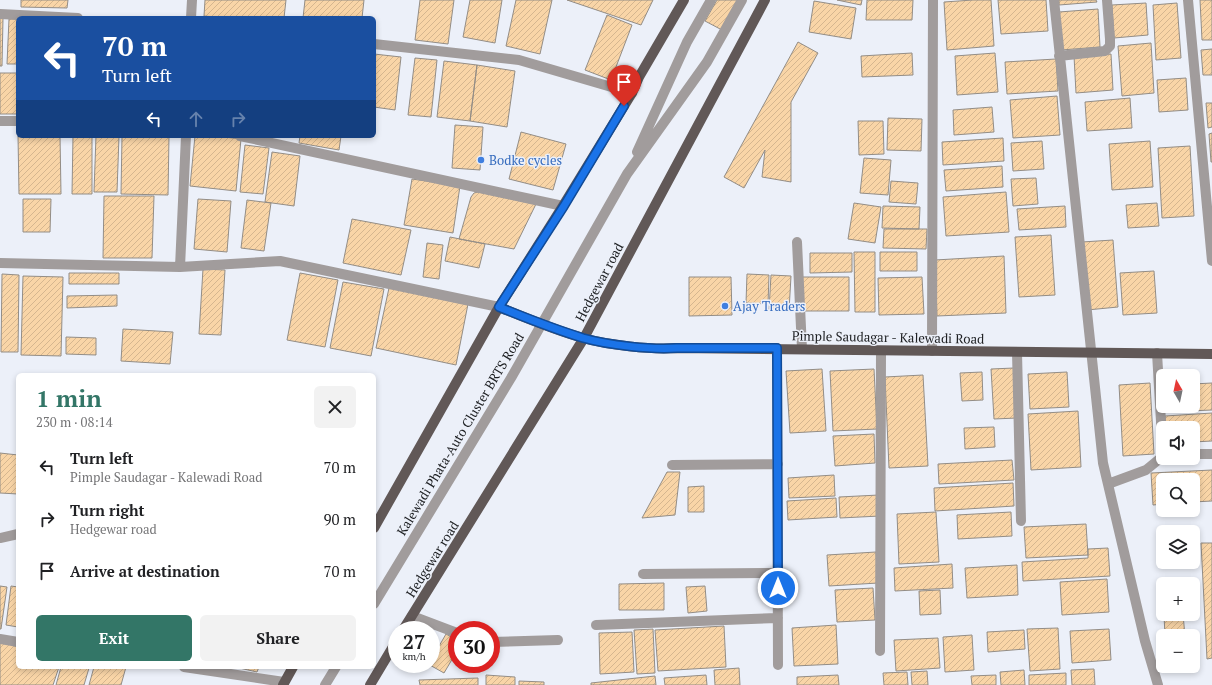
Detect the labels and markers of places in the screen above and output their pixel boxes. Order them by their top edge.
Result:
pin [607,65,641,106]
place label: Bodke cycles [489,151,562,169]
marker: Bodke cycles [476,155,486,165]
place label: Ajay Traders [733,297,806,315]
marker: Ajay Traders [720,301,730,311]

